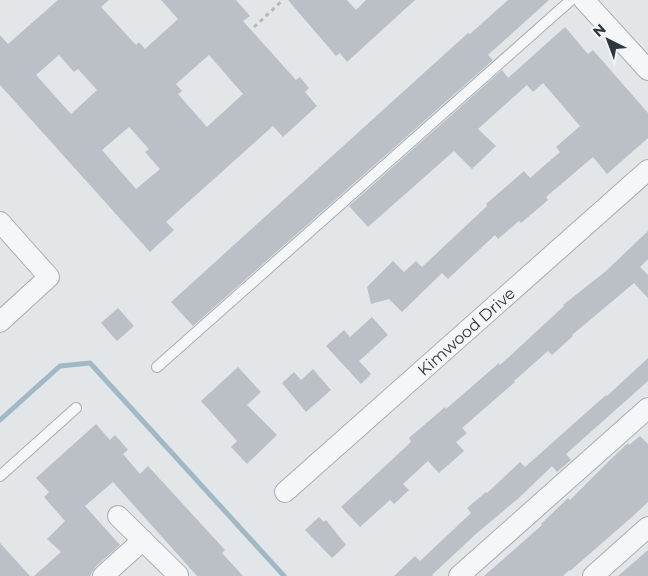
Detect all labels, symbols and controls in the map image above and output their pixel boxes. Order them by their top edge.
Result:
north arrow [583,15,633,65]
text: N [589,20,610,41]
street label: Kimwood Drive [414,283,519,379]

